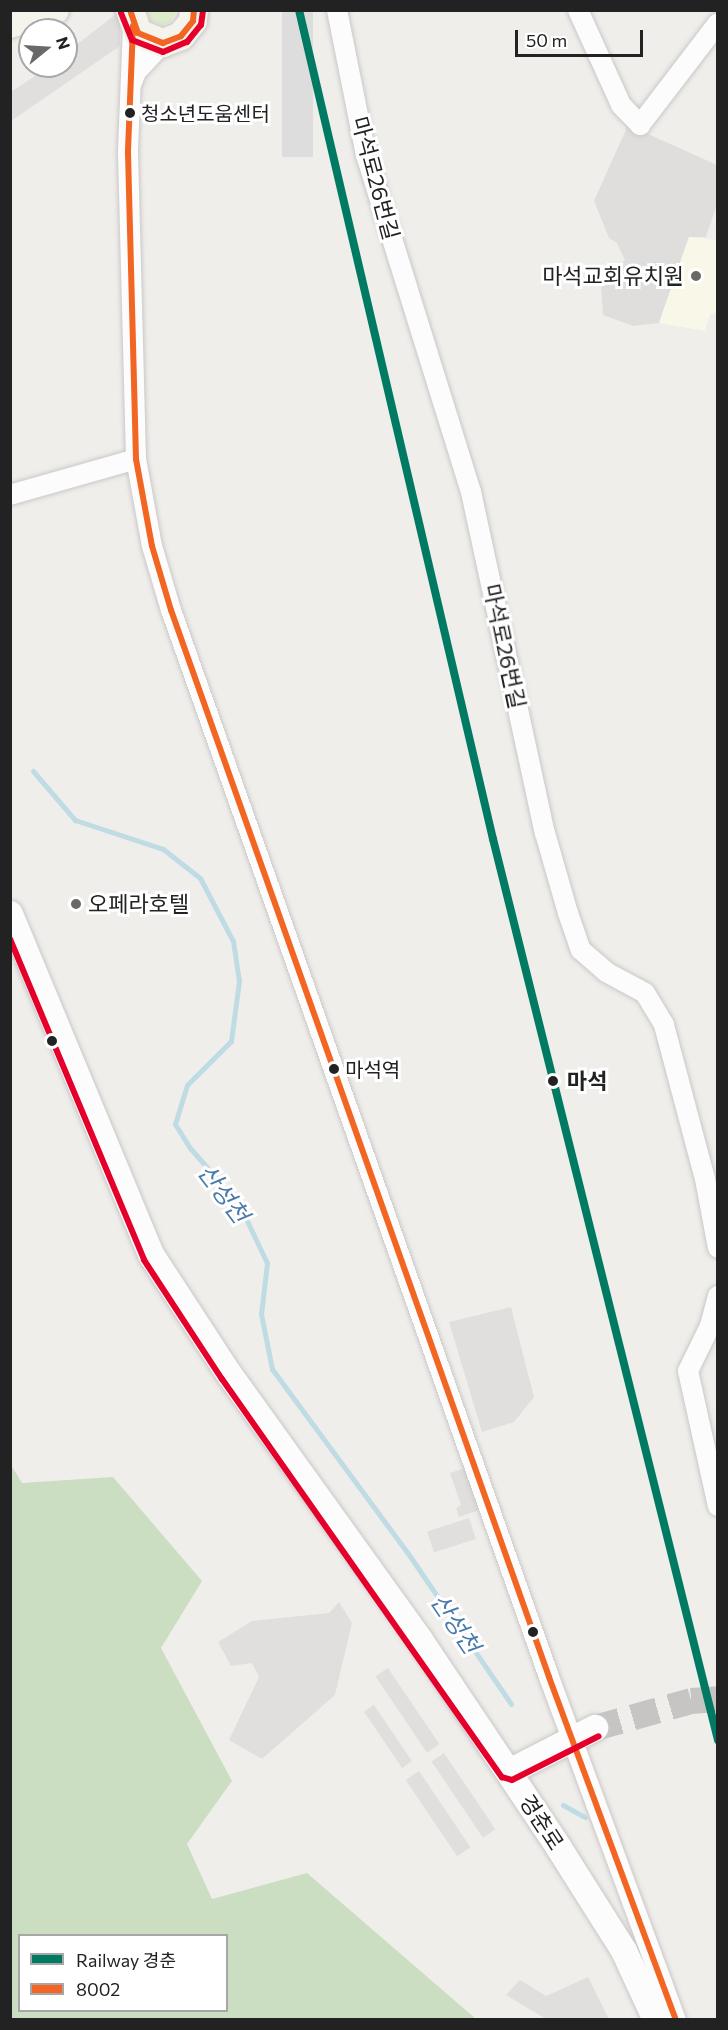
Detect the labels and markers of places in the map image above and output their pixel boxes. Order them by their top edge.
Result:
place label: 청소년도움센터 [141,101,270,125]
marker: 청소년도움센터 [124,107,136,119]
place label: 마석교회유치원 [542,263,684,289]
marker: 마석교회유치원 [689,269,703,283]
place label: 오페라호텔 [88,891,189,917]
marker: 오페라호텔 [69,897,83,911]
unlabelled marker [46,1035,58,1047]
place label: 마석역 [345,1057,400,1081]
marker: 마석역 [328,1063,340,1075]
place label: 마석 [567,1068,607,1094]
marker: 마석 [544,1072,562,1090]
unlabelled marker [527,1626,539,1638]

